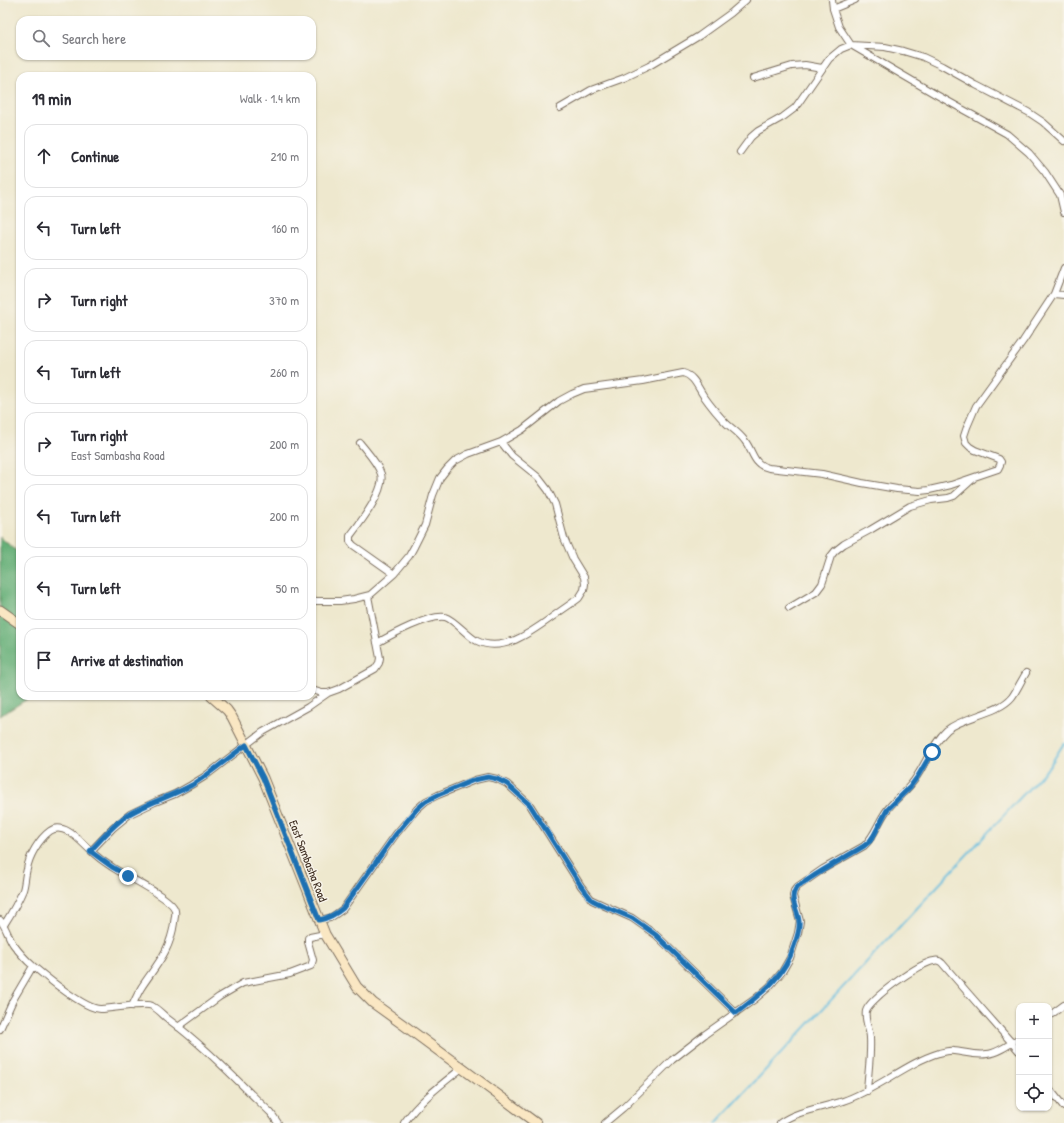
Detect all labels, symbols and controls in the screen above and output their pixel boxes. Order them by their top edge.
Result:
search box [16,16,316,60]
icon: search [30,27,52,49]
text: Search here [62,28,126,49]
text: 19 min [32,87,71,110]
text: Walk · 1.4 km [240,89,300,107]
icon: ahead [33,145,55,167]
text: Continue [71,146,119,167]
text: 210 m [271,147,299,165]
icon: left [33,217,55,239]
text: Turn left [71,218,121,239]
text: 160 m [271,219,299,237]
icon: right [33,289,55,311]
text: Turn right [71,290,127,311]
text: 370 m [269,291,299,309]
icon: left [33,361,55,383]
text: Turn left [71,362,121,383]
text: 260 m [270,363,299,381]
text: Turn right [71,425,127,446]
icon: right [33,433,55,455]
text: 200 m [269,435,299,453]
text: East Sambasha Road [71,446,165,464]
icon: left [33,505,55,527]
text: Turn left [71,506,121,527]
text: 200 m [269,507,299,525]
icon: left [33,577,55,599]
text: Turn left [71,578,121,599]
text: 50 m [276,579,299,597]
icon: arrive [33,649,55,671]
text: Arrive at destination [71,650,183,671]
route start [923,743,941,761]
street label: East Sambasha Road [285,817,332,904]
route end [119,867,137,885]
map controls [1016,1003,1052,1111]
button: + [1016,1003,1052,1039]
button: − [1016,1039,1052,1075]
button: locate [1016,1075,1052,1111]

